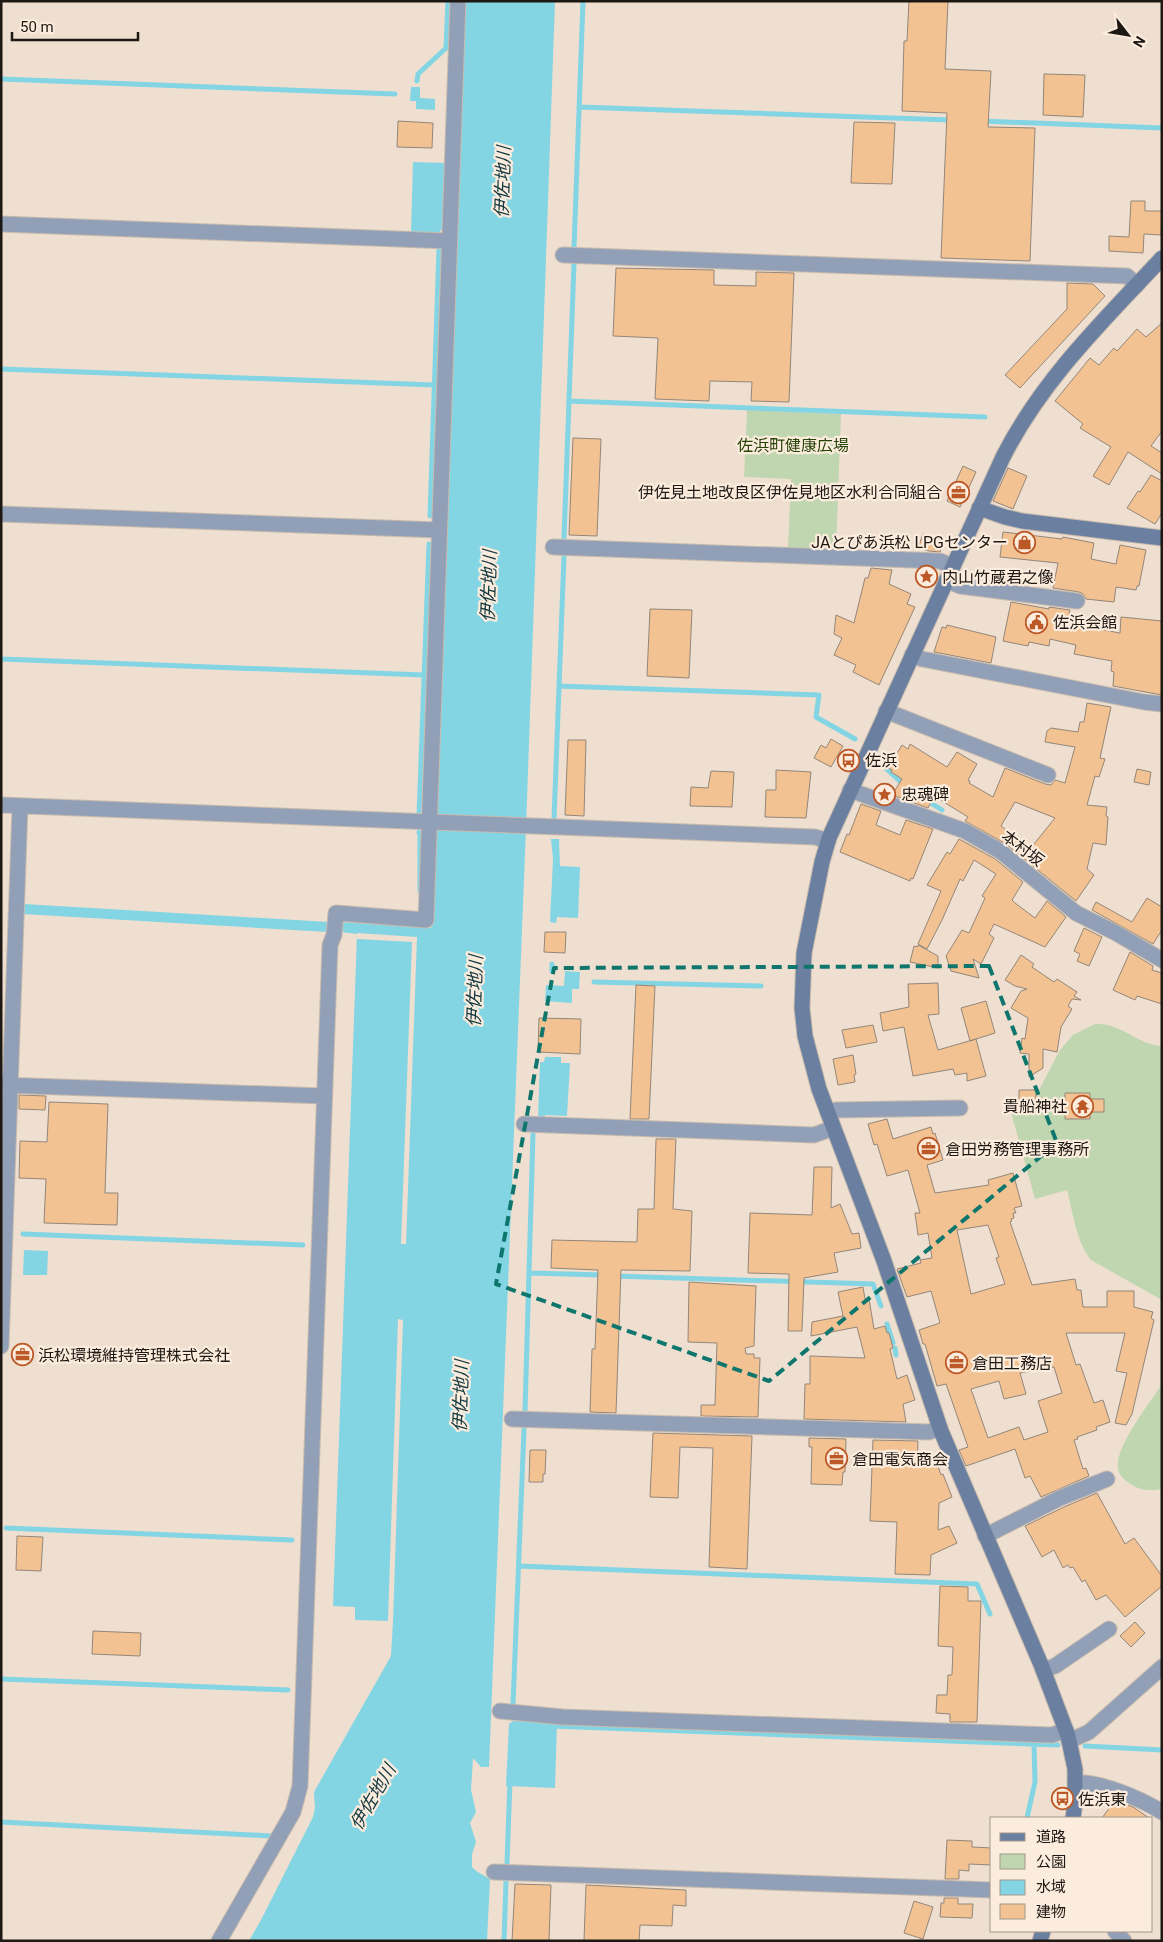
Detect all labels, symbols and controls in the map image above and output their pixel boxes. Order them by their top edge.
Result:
scale bar [12,10,139,42]
north arrow [1103,10,1153,60]
text: 50 m [20,18,54,36]
text: N [1130,33,1149,50]
water label: 伊佐地川 [491,144,514,218]
park label: 佐浜町健康広場 [737,436,849,455]
office icon: 伊佐見土地改良区伊佐見地区水利合同組合 [946,480,970,504]
place label: 伊佐見土地改良区伊佐見地区水利合同組合 [638,483,942,502]
shop icon: JAとぴあ浜松 LPGセンター [1012,530,1036,554]
place label: JAとぴあ浜松 LPGセンター [811,533,1008,552]
water label: 伊佐地川 [477,548,500,622]
place icon: 内山竹蔵君之像 [914,565,938,589]
place label: 内山竹蔵君之像 [942,568,1054,587]
public building icon: 佐浜会館 [1025,610,1049,634]
place label: 佐浜会館 [1053,613,1117,632]
bus stop icon: 佐浜 [837,748,861,772]
place label: 佐浜 [865,751,897,770]
place icon: 忠魂碑 [873,782,897,806]
place label: 忠魂碑 [901,785,949,804]
street label: 本村坂 [998,826,1048,870]
water label: 伊佐地川 [463,953,486,1027]
temple icon: 貴船神社 [1071,1094,1095,1118]
place label: 貴船神社 [1003,1097,1067,1116]
office icon: 倉田労務管理事務所 [917,1137,941,1161]
place label: 倉田労務管理事務所 [945,1140,1089,1159]
office icon: 浜松環境維持管理株式会社 [10,1343,34,1367]
place label: 浜松環境維持管理株式会社 [38,1346,230,1365]
office icon: 倉田工務店 [944,1351,968,1375]
place label: 倉田工務店 [972,1354,1052,1373]
water label: 伊佐地川 [449,1358,472,1432]
office icon: 倉田電気商会 [824,1447,848,1471]
place label: 倉田電気商会 [852,1450,948,1469]
water label: 伊佐地川 [345,1759,401,1833]
bus stop icon: 佐浜東 [1050,1787,1074,1811]
place label: 佐浜東 [1078,1790,1126,1809]
legend [990,1817,1153,1932]
text: 道路 [1036,1828,1066,1846]
text: 公園 [1036,1853,1066,1871]
text: 水域 [1036,1878,1066,1896]
text: 建物 [1036,1903,1066,1921]

